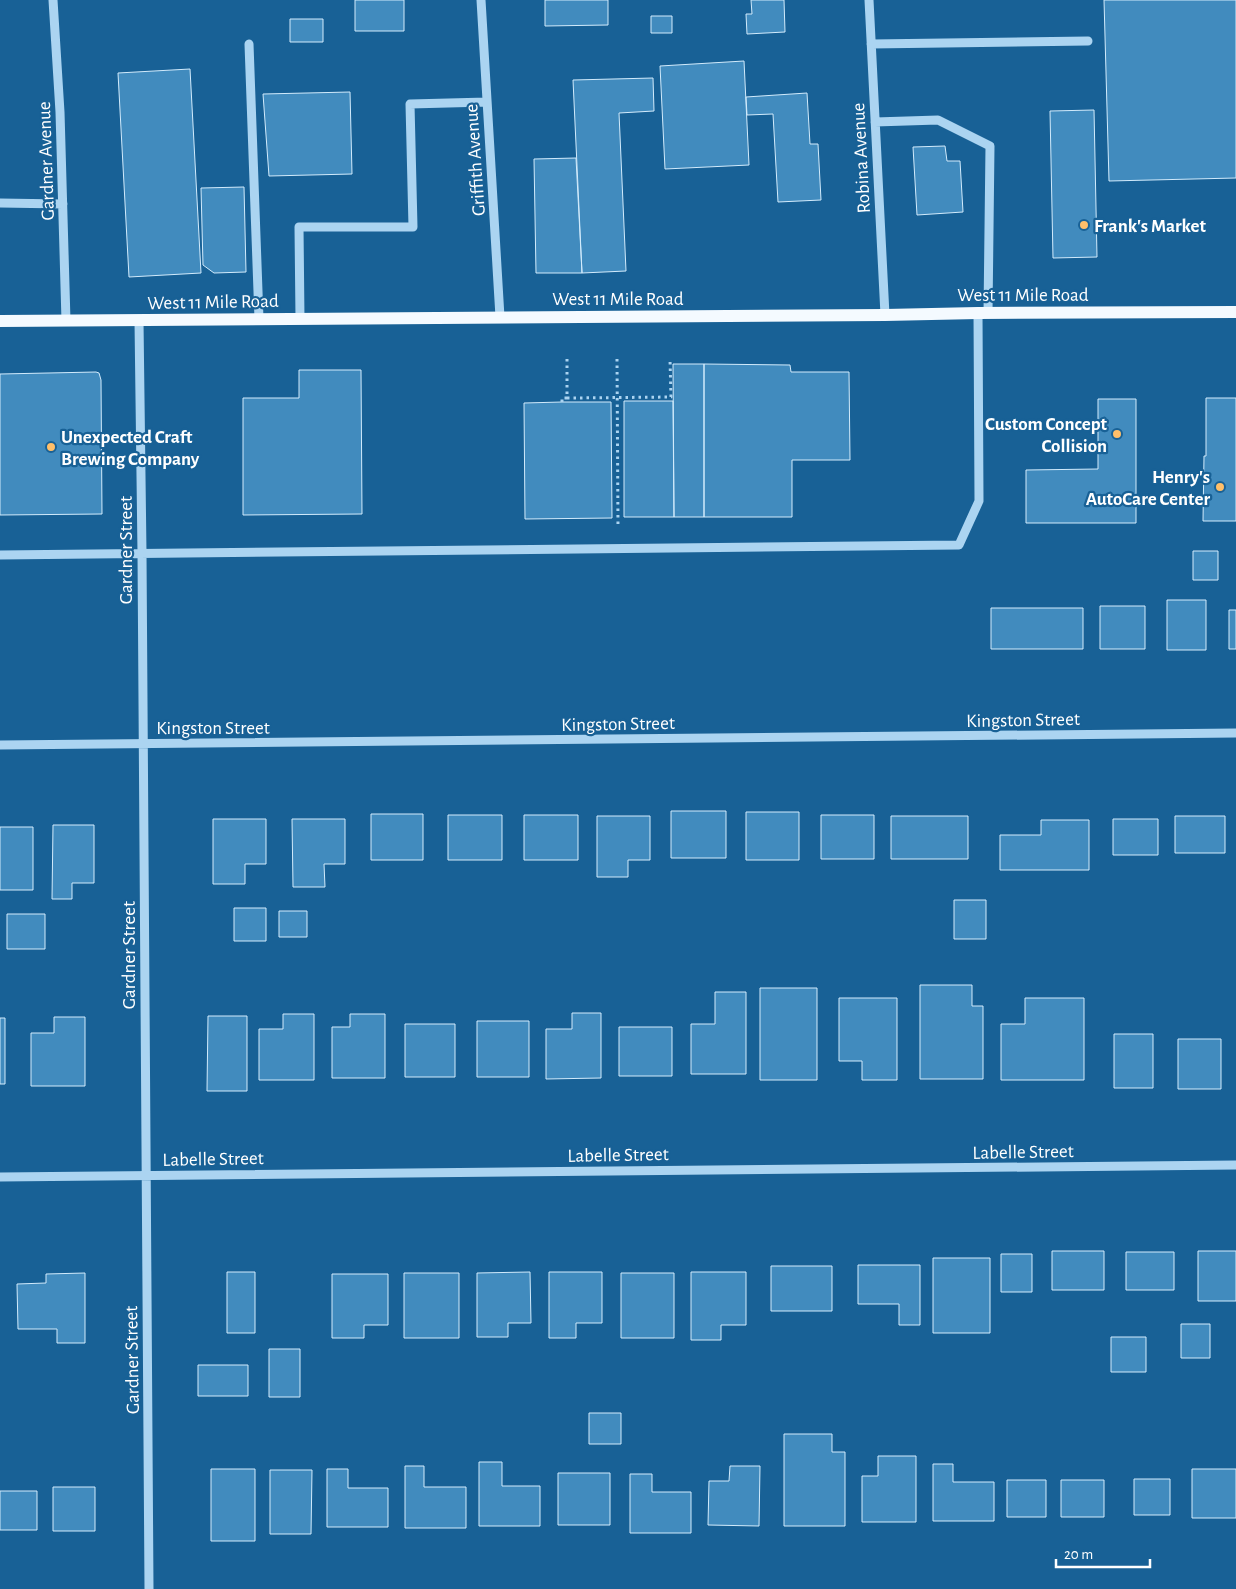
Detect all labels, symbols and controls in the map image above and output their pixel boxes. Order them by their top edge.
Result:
street label: Gardner Avenue [35,101,58,221]
street label: Robina Avenue [849,102,874,214]
street label: Griffith Avenue [462,103,489,217]
place label: Frank's Market [1094,217,1206,236]
marker: Frank's Market [1078,219,1090,231]
street label: West 11 Mile Road [957,286,1089,305]
street label: West 11 Mile Road [552,290,684,309]
street label: West 11 Mile Road [147,292,279,313]
place label: Custom Concept Collision [985,415,1108,456]
place label: Unexpected Craft Brewing Company [61,428,200,469]
marker: Custom Concept Collision [1111,428,1123,440]
marker: Unexpected Craft Brewing Company [45,441,57,453]
place label: Henry's AutoCare Center [1086,468,1210,509]
marker: Henry's AutoCare Center [1214,481,1226,493]
street label: Gardner Street [117,496,136,604]
street label: Kingston Street [966,710,1080,731]
street label: Kingston Street [561,714,675,735]
street label: Kingston Street [156,719,270,738]
street label: Gardner Street [120,901,139,1009]
street label: Labelle Street [972,1142,1074,1163]
street label: Labelle Street [567,1145,669,1166]
street label: Labelle Street [162,1149,264,1170]
street label: Gardner Street [122,1306,143,1414]
scale bar [1056,1536,1150,1568]
text: 20 m [1064,1547,1093,1562]

